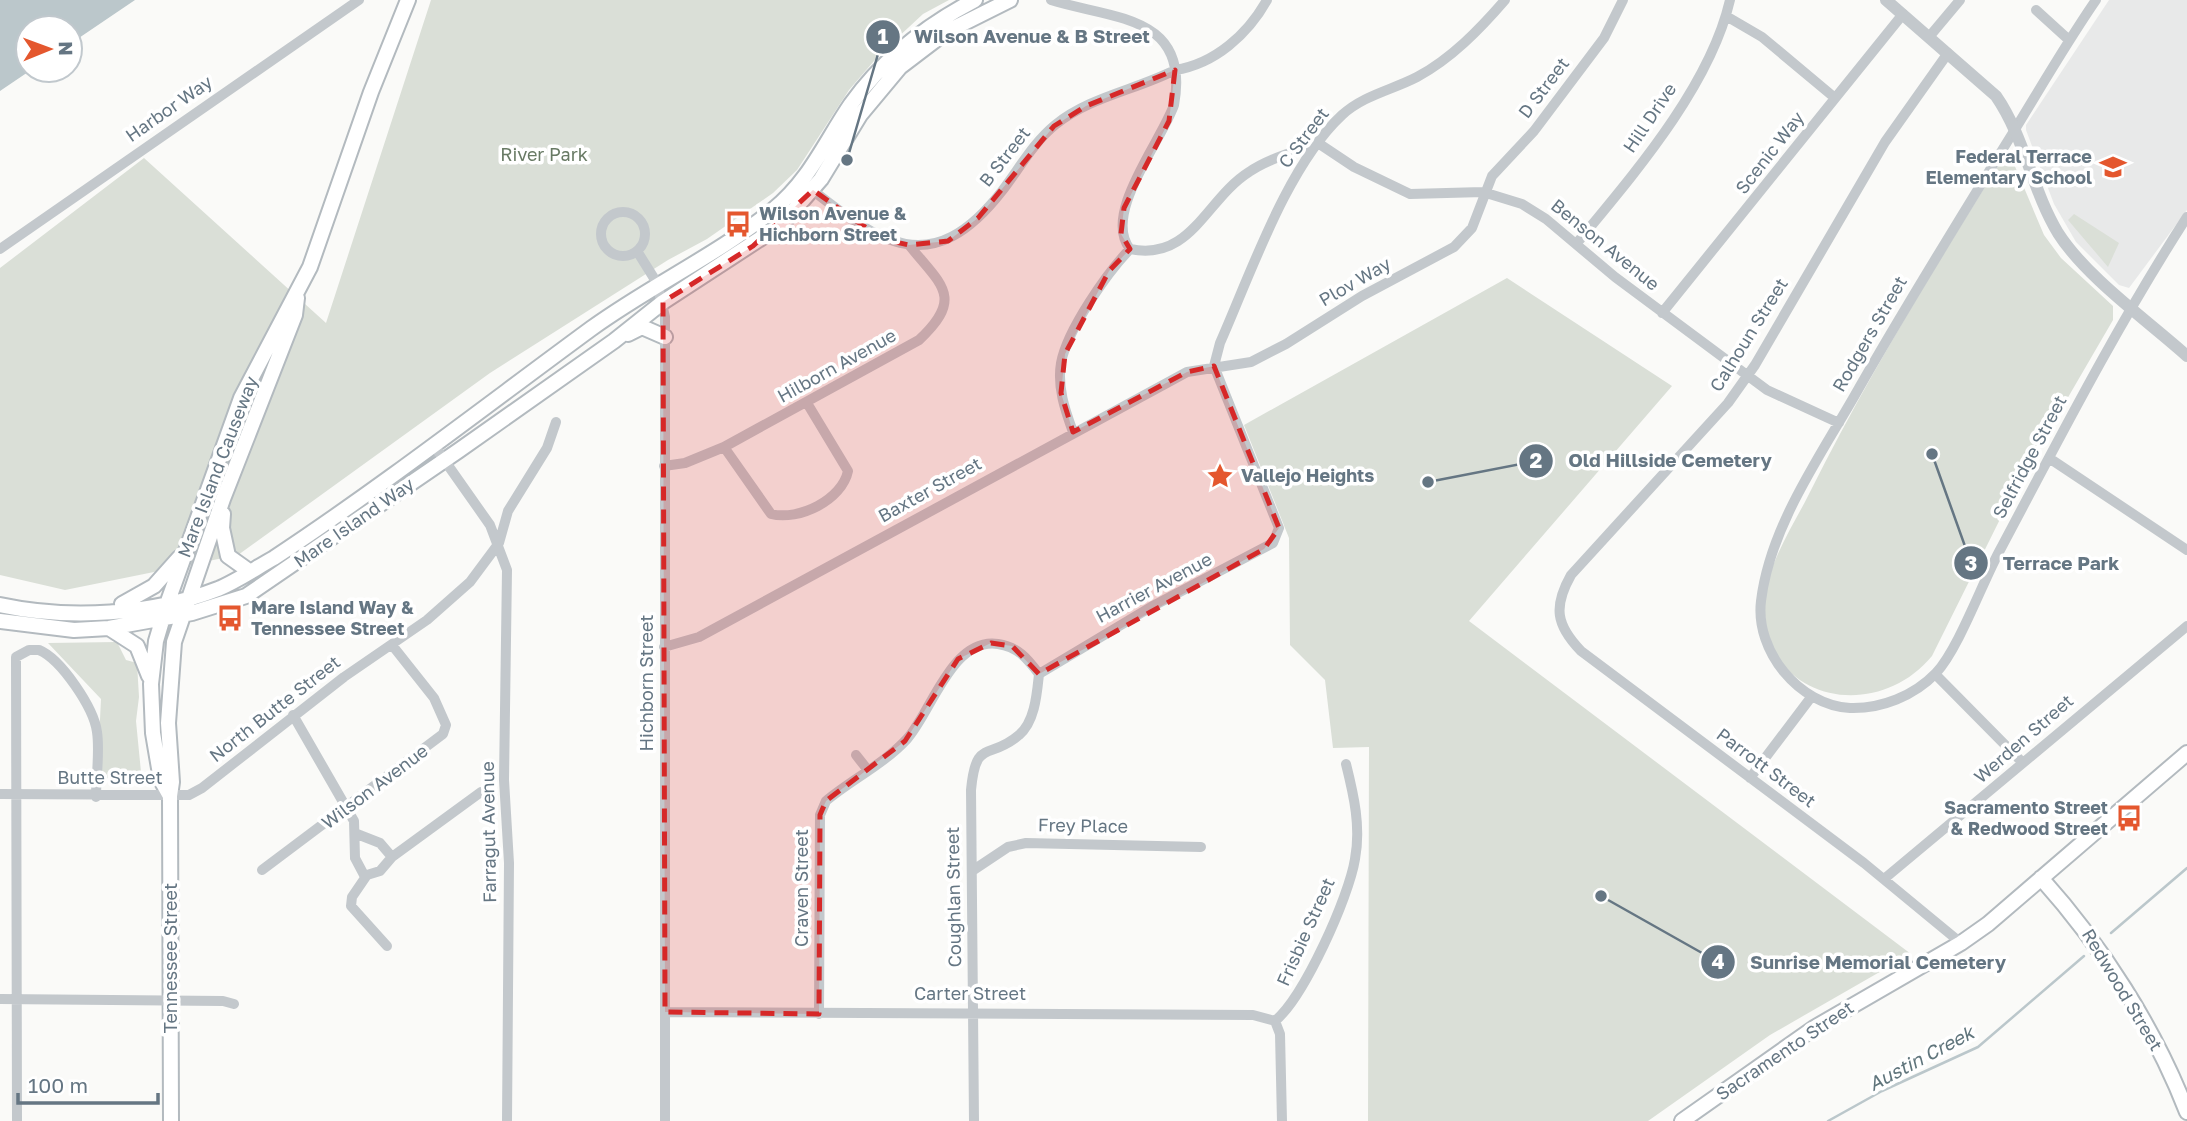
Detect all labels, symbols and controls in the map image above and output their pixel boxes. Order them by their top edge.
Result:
north arrow [14,14,84,84]
callout: Wilson Avenue & B Street [865,17,1164,57]
text: 1 [878,23,889,49]
text: Wilson Avenue & B Street [914,24,1150,47]
text: N [55,41,78,56]
street label: D Street [1513,53,1573,122]
street label: Harbor Way [121,70,216,146]
street label: Hill Drive [1618,78,1680,156]
street label: C Street [1273,103,1333,172]
street label: Scenic Way [1730,107,1808,198]
street label: B Street [974,122,1034,191]
park label: River Park [500,143,588,165]
place label: Federal Terrace Elementary School [1926,145,2092,188]
school or university icon: Federal Terrace Elementary School [2098,152,2128,182]
street label: Benson Avenue [1547,194,1664,295]
place label: Wilson Avenue & Hichborn Street [759,202,907,245]
bus stop icon: Wilson Avenue & Hichborn Street [723,209,753,239]
street label: Plov Way [1315,252,1394,310]
street label: Rodgers Street [1827,272,1911,395]
street label: Calhoun Street [1704,274,1792,395]
street label: Hilborn Avenue [773,323,900,407]
street label: Mare Island Causeway [172,373,262,560]
street label: Selfridge Street [1987,391,2071,522]
callout: Old Hillside Cemetery [1519,441,1785,481]
text: 2 [1530,447,1543,473]
text: Old Hillside Cemetery [1568,448,1772,471]
street label: Baxter Street [874,452,985,527]
place icon: Vallejo Heights [1205,461,1235,491]
place label: Vallejo Heights [1241,464,1374,486]
street label: Mare Island Way [289,473,418,572]
callout: Terrace Park [1954,543,2133,583]
street label: Harrier Avenue [1092,547,1215,627]
text: 3 [1965,550,1977,576]
text: Terrace Park [2003,551,2119,574]
place label: Mare Island Way & Tennessee Street [251,596,414,639]
bus stop icon: Mare Island Way & Tennessee Street [215,603,245,633]
street label: Hichborn Street [635,614,657,752]
street label: North Butte Street [205,650,344,766]
street label: Werden Street [1969,689,2077,787]
street label: Parrott Street [1713,723,1821,812]
street label: Wilson Avenue [317,739,432,833]
street label: Farragut Avenue [476,761,500,903]
street label: Butte Street [57,766,163,788]
place label: Sacramento Street & Redwood Street [1944,796,2108,839]
bus stop icon: Sacramento Street & Redwood Street [2114,803,2144,833]
street label: Frey Place [1038,813,1128,837]
street label: Coughlan Street [941,826,965,968]
street label: Craven Street [790,829,812,947]
street label: Frisbie Street [1271,874,1339,989]
street label: Tennessee Street [159,883,181,1033]
street label: Redwood Street [2078,924,2168,1054]
callout: Sunrise Memorial Cemetery [1701,942,2020,982]
text: 4 [1711,948,1725,974]
text: Sunrise Memorial Cemetery [1750,950,2007,973]
street label: Carter Street [914,982,1026,1004]
street label: Sacramento Street [1711,996,1858,1104]
water label: Austin Creek [1864,1019,1979,1095]
scale bar [18,1062,158,1106]
text: 100 m [28,1072,88,1098]

